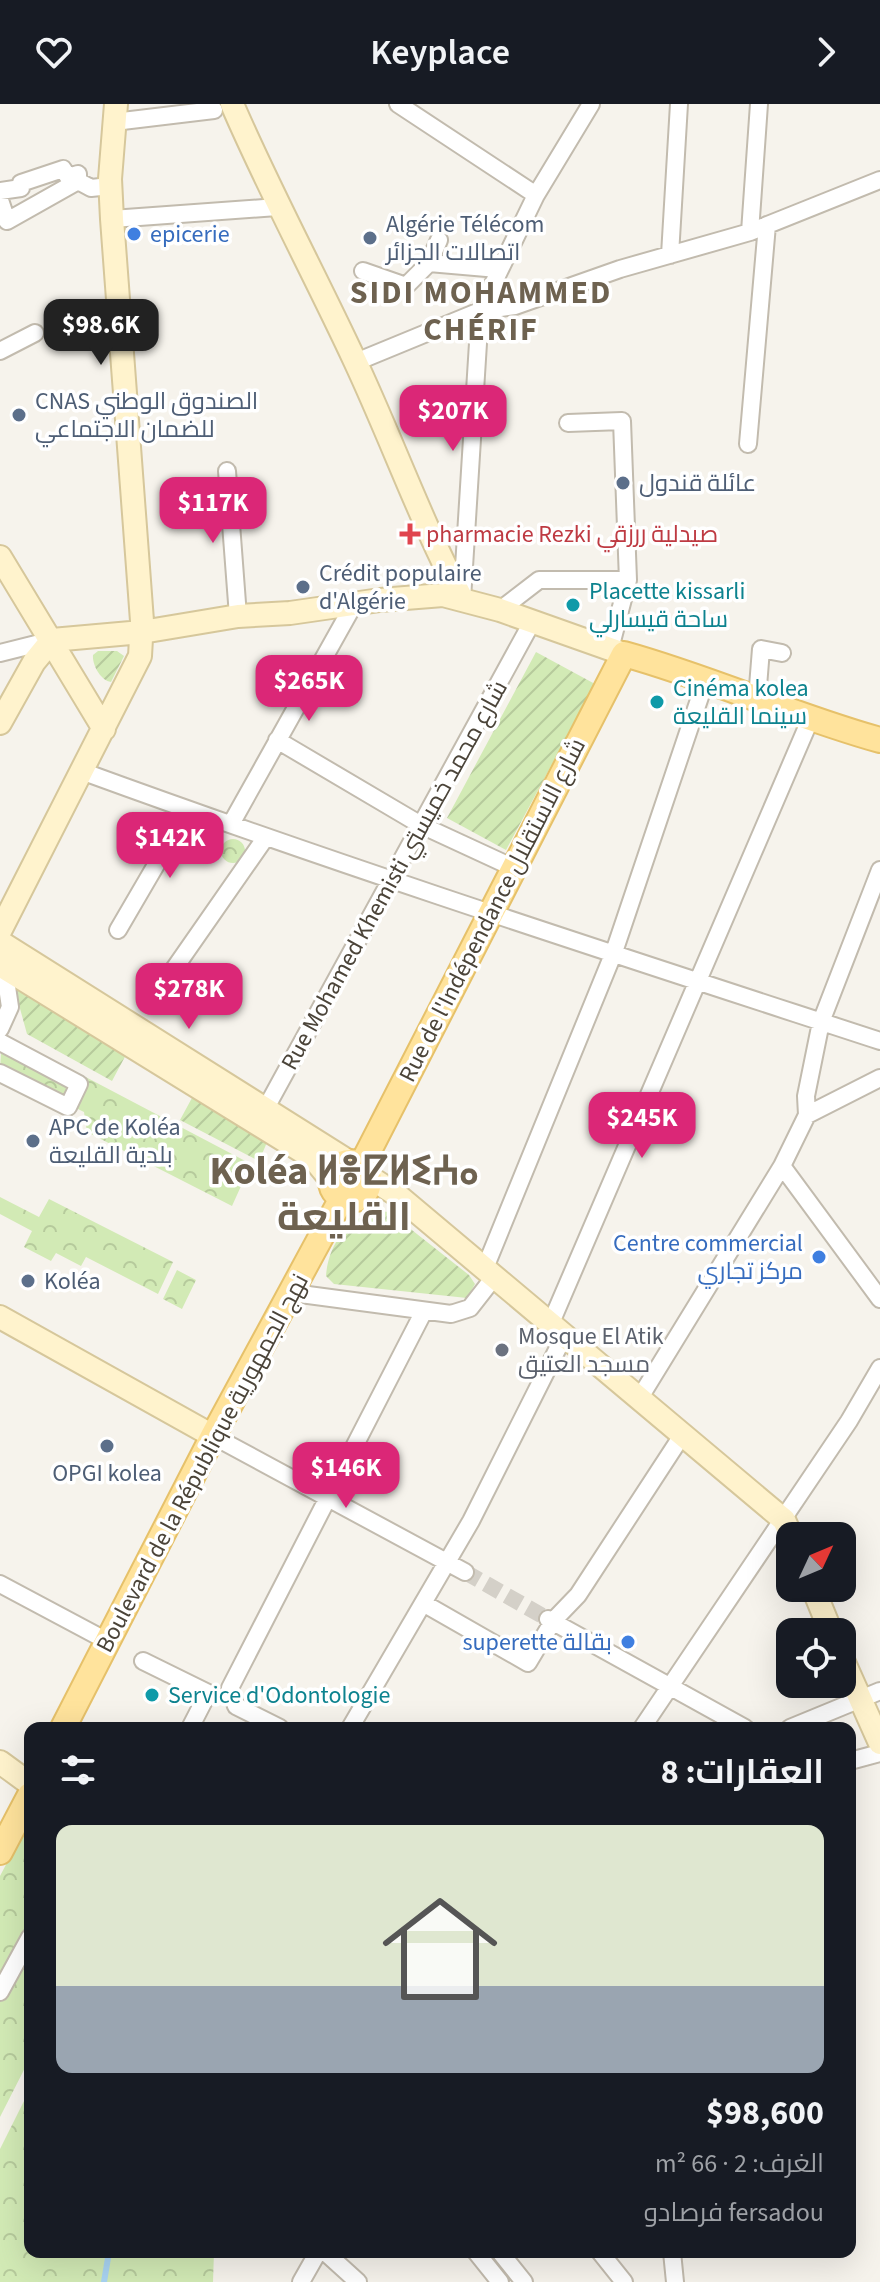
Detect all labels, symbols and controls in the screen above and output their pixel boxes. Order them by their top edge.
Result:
text: Keyplace [370,27,510,78]
icon: heart [32,30,76,74]
icon: forward [804,30,848,74]
place label: Algérie Télécom اتصالات الجزائر [384,207,544,270]
place label: epicerie [150,217,230,252]
marker: epicerie [125,225,143,243]
marker: Algérie Télécom اتصالات الجزائر [361,229,379,247]
district label: SIDI MOHAMMED CHÉRIF [350,270,612,353]
pin: $98.6K [36,299,166,367]
text: $98.6K [62,306,140,343]
place label: CNAS الصندوق الوطني للضمان الاجتماعي [35,384,258,448]
pin: $207K [397,385,509,453]
text: $207K [418,392,488,429]
marker: CNAS الصندوق الوطني للضمان الاجتماعي [10,406,28,424]
place label: عائلة قندول [639,466,756,501]
marker: عائلة قندول [614,474,632,492]
pin: $117K [157,477,269,545]
text: $117K [178,484,248,521]
place label: pharmacie Rezki صيدلية ررزقي [426,517,718,553]
marker: pharmacie Rezki صيدلية ررزقي [401,525,419,543]
place label: Crédit populaire d'Algérie [319,556,482,619]
place label: Placette kissarli ساحة قيسارلي [589,574,745,638]
marker: Crédit populaire d'Algérie [294,578,312,596]
marker: Placette kissarli ساحة قيسارلي [564,596,582,614]
pin: $265K [253,655,365,723]
text: $265K [274,662,344,699]
place label: Cinéma kolea سينما القليعة [673,671,809,734]
street label: Rue Mohamed Khemisti شارع محمد خميستي [272,674,517,1077]
marker: Cinéma kolea سينما القليعة [648,693,666,711]
street label: Rue de l'Indépendance شارع الاستقلال [390,732,595,1088]
pin: $142K [114,812,226,880]
text: $142K [135,819,205,856]
pin: $278K [133,963,245,1031]
text: $278K [154,970,224,1007]
pin: $245K [586,1092,698,1160]
text: $245K [607,1099,677,1136]
place label: APC de Koléa بلدية القليعة [49,1110,181,1173]
marker: APC de Koléa بلدية القليعة [24,1132,42,1150]
district label: Koléa ⵍⴻⵇⵍⵉⵄⴰ القليعة [209,1143,479,1246]
place label: Centre commercial مركز تجاري [613,1226,803,1289]
marker: Centre commercial مركز تجاري [810,1248,828,1266]
place label: Koléa [44,1264,101,1299]
street label: Boulevard de la République نهج الجمهورية [87,1268,318,1659]
marker: Koléa [19,1272,37,1290]
place label: Mosque El Atik مسجد العتيق [518,1319,664,1382]
marker: Mosque El Atik مسجد العتيق [493,1341,511,1359]
marker: OPGI kolea [98,1437,116,1455]
pin: $146K [290,1442,402,1510]
text: $146K [311,1449,381,1486]
place label: OPGI kolea [52,1456,162,1491]
north arrow [776,1522,856,1602]
map controls [776,1522,856,1698]
button: locate [776,1618,856,1698]
place label: superette بقالة [462,1625,612,1660]
marker: superette بقالة [619,1633,637,1651]
place label: Service d'Odontologie [168,1678,390,1713]
marker: Service d'Odontologie [143,1686,161,1704]
icon: filters [56,1748,100,1792]
text: العقارات: 8 [661,1748,824,1797]
icon: home [368,1877,512,2021]
text: $98,600 [706,2089,824,2138]
text: الغرف: 2 · 66 m² [655,2145,824,2182]
text: fersadou فرصادو [644,2194,824,2231]

